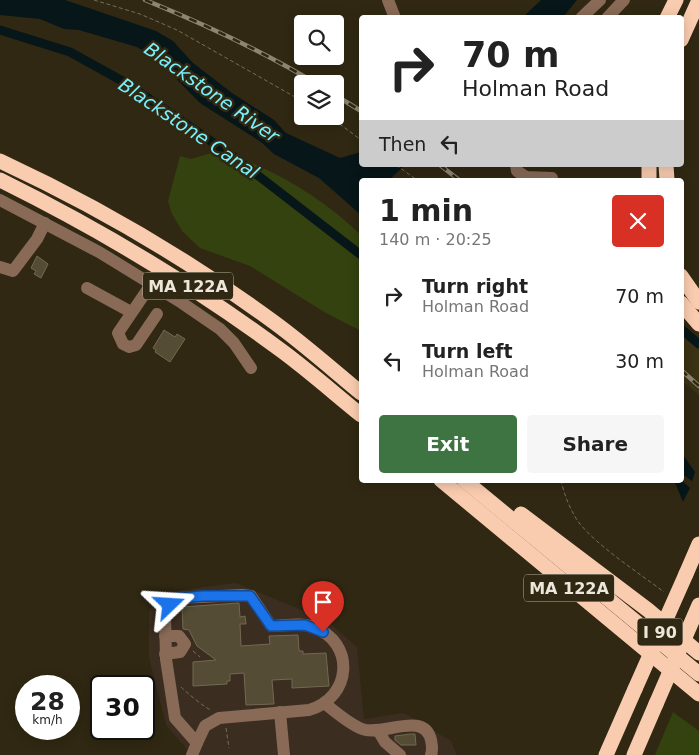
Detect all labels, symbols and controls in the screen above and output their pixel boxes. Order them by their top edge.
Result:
map controls [294,15,344,125]
button: search [294,15,344,65]
icon: right [379,35,444,100]
text: 70 m [462,35,559,75]
water label: Blackstone River [140,37,285,147]
water label: Blackstone Canal [115,73,264,183]
button: layers [294,75,344,125]
text: Holman Road [462,76,609,101]
icon: left [436,130,464,158]
text: Then [379,133,426,155]
text: 1 min [379,193,473,228]
button: close [612,195,664,247]
text: 140 m · 20:25 [379,230,492,249]
road number: MA 122A [143,272,233,300]
text: Turn right [422,275,528,297]
icon: right [379,282,407,310]
text: 70 m [615,285,664,307]
text: Holman Road [422,297,529,316]
text: Turn left [422,340,513,362]
icon: left [379,347,407,375]
text: 30 m [615,350,664,372]
text: Holman Road [422,362,529,381]
button: Exit [379,415,517,473]
button: Share [527,415,664,473]
road number: MA 122A [524,574,614,602]
position arrow [143,578,195,630]
pin [302,581,344,632]
icon: arrive [309,588,337,616]
road number: I 90 [638,618,682,646]
speed limit sign: 30 [90,675,155,740]
text: 28 [30,687,65,716]
text: km/h [32,713,63,727]

